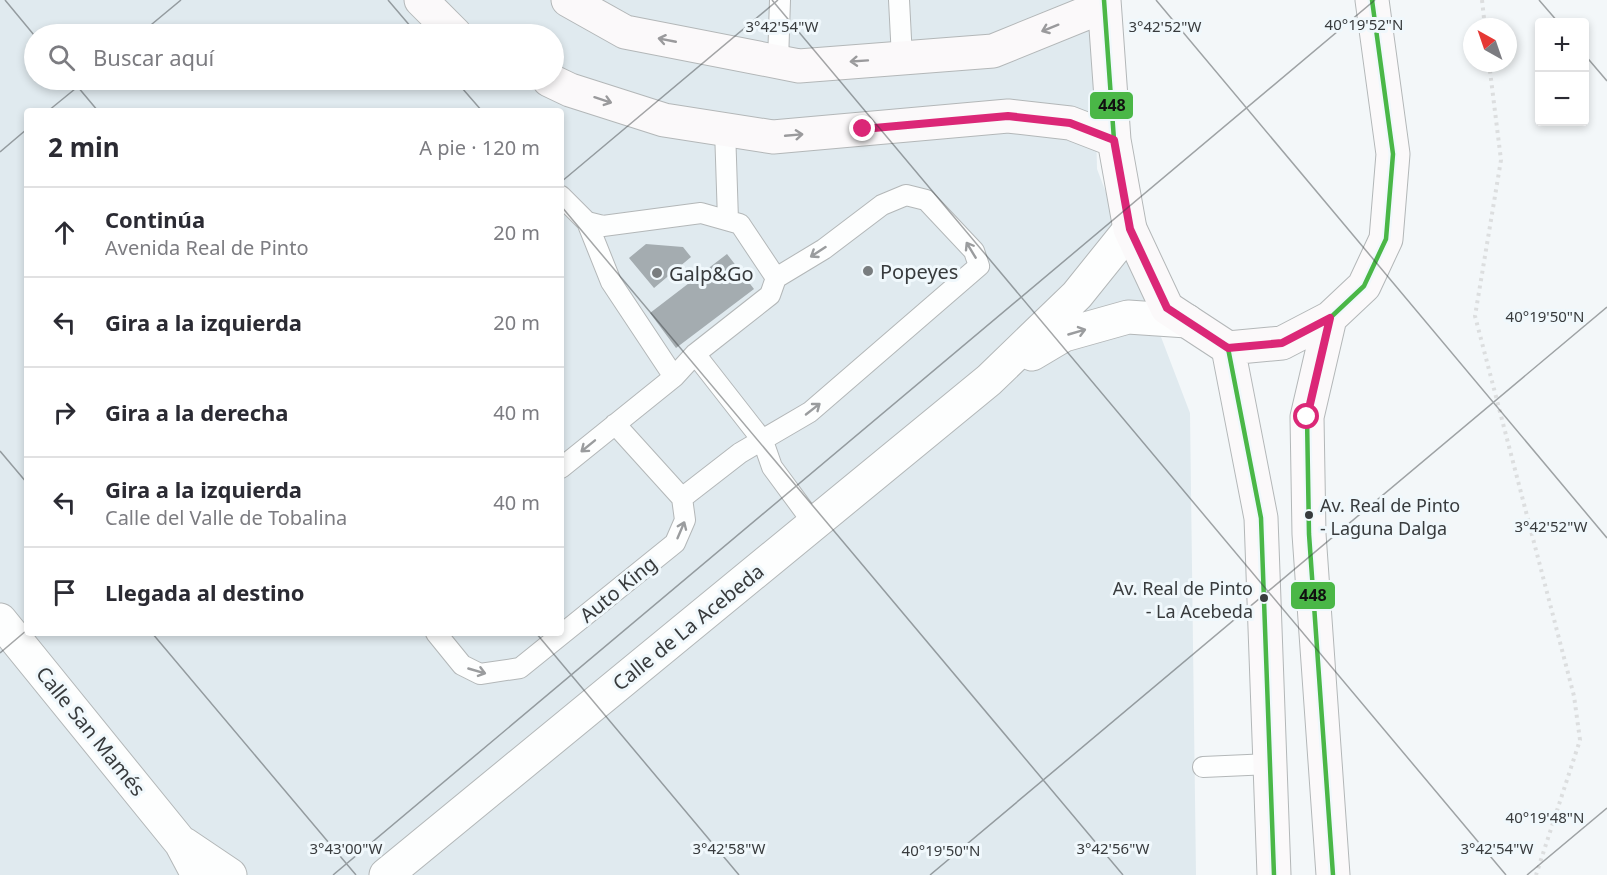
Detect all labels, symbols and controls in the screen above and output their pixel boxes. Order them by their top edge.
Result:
text: 40°19'52"N [1325,14,1403,34]
text: 3°42'54"W [745,16,819,36]
text: 3°42'52"W [1128,16,1202,36]
north arrow [1463,18,1517,72]
map controls [1535,18,1589,126]
button: + [1535,18,1589,72]
one-way arrow [1041,23,1059,34]
search box [24,24,564,90]
one-way arrow [658,34,677,45]
icon: search [45,41,78,74]
text: Buscar aquí [93,42,214,72]
one-way arrow [850,56,870,67]
button: − [1535,72,1589,126]
line badge: 448 [1089,91,1134,120]
text: 448 [1098,94,1126,116]
one-way arrow [593,96,612,107]
route end [849,115,875,141]
text: 2 min [48,129,120,165]
one-way arrow [783,129,803,140]
text: A pie · 120 m [419,134,540,161]
text: Continúa [105,204,205,234]
icon: ahead [48,216,81,249]
text: 20 m [493,219,540,246]
text: Avenida Real de Pinto [105,234,308,261]
one-way arrow [965,242,978,259]
one-way arrow [810,247,827,259]
place label: Popeyes [880,258,958,285]
place label: Galp&Go [669,260,754,287]
marker: Popeyes [861,264,875,278]
marker: Galp&Go [650,266,664,280]
icon: left [48,306,81,339]
text: 40°19'50"N [1506,306,1584,326]
text: Gira a la izquierda [105,307,302,337]
text: 20 m [493,309,540,336]
one-way arrow [1067,326,1086,337]
icon: right [48,396,81,429]
text: Gira a la derecha [105,397,289,427]
text: 40 m [493,399,540,426]
one-way arrow [804,403,820,416]
route start [1293,403,1319,429]
one-way arrow [581,439,596,453]
text: Gira a la izquierda [105,474,302,504]
icon: left [48,486,81,519]
text: 40 m [493,489,540,516]
place label: Av. Real de Pinto - Laguna Dalga [1320,493,1460,540]
text: Calle del Valle de Tobalina [105,504,347,531]
marker: Av. Real de Pinto - Laguna Dalga [1303,509,1315,521]
text: 3°42'52"W [1514,516,1588,536]
one-way arrow [676,521,687,539]
street label: Auto King [574,550,662,628]
street label: Calle de La Acebeda [607,558,769,696]
icon: arrive [48,576,81,609]
place label: Av. Real de Pinto - La Acebeda [1113,576,1253,623]
text: Llegada al destino [105,577,305,607]
line badge: 448 [1290,581,1336,610]
text: 448 [1299,584,1327,606]
marker: Av. Real de Pinto - La Acebeda [1258,592,1270,604]
street label: Calle San Mamés [30,661,152,801]
one-way arrow [467,666,486,677]
text: 40°19'48"N [1506,807,1584,827]
text: 3°43'00"W [309,838,383,858]
text: 3°42'58"W [692,838,766,858]
text: 3°42'56"W [1076,838,1150,858]
text: 3°42'54"W [1460,838,1534,858]
text: 40°19'50"N [902,840,980,860]

